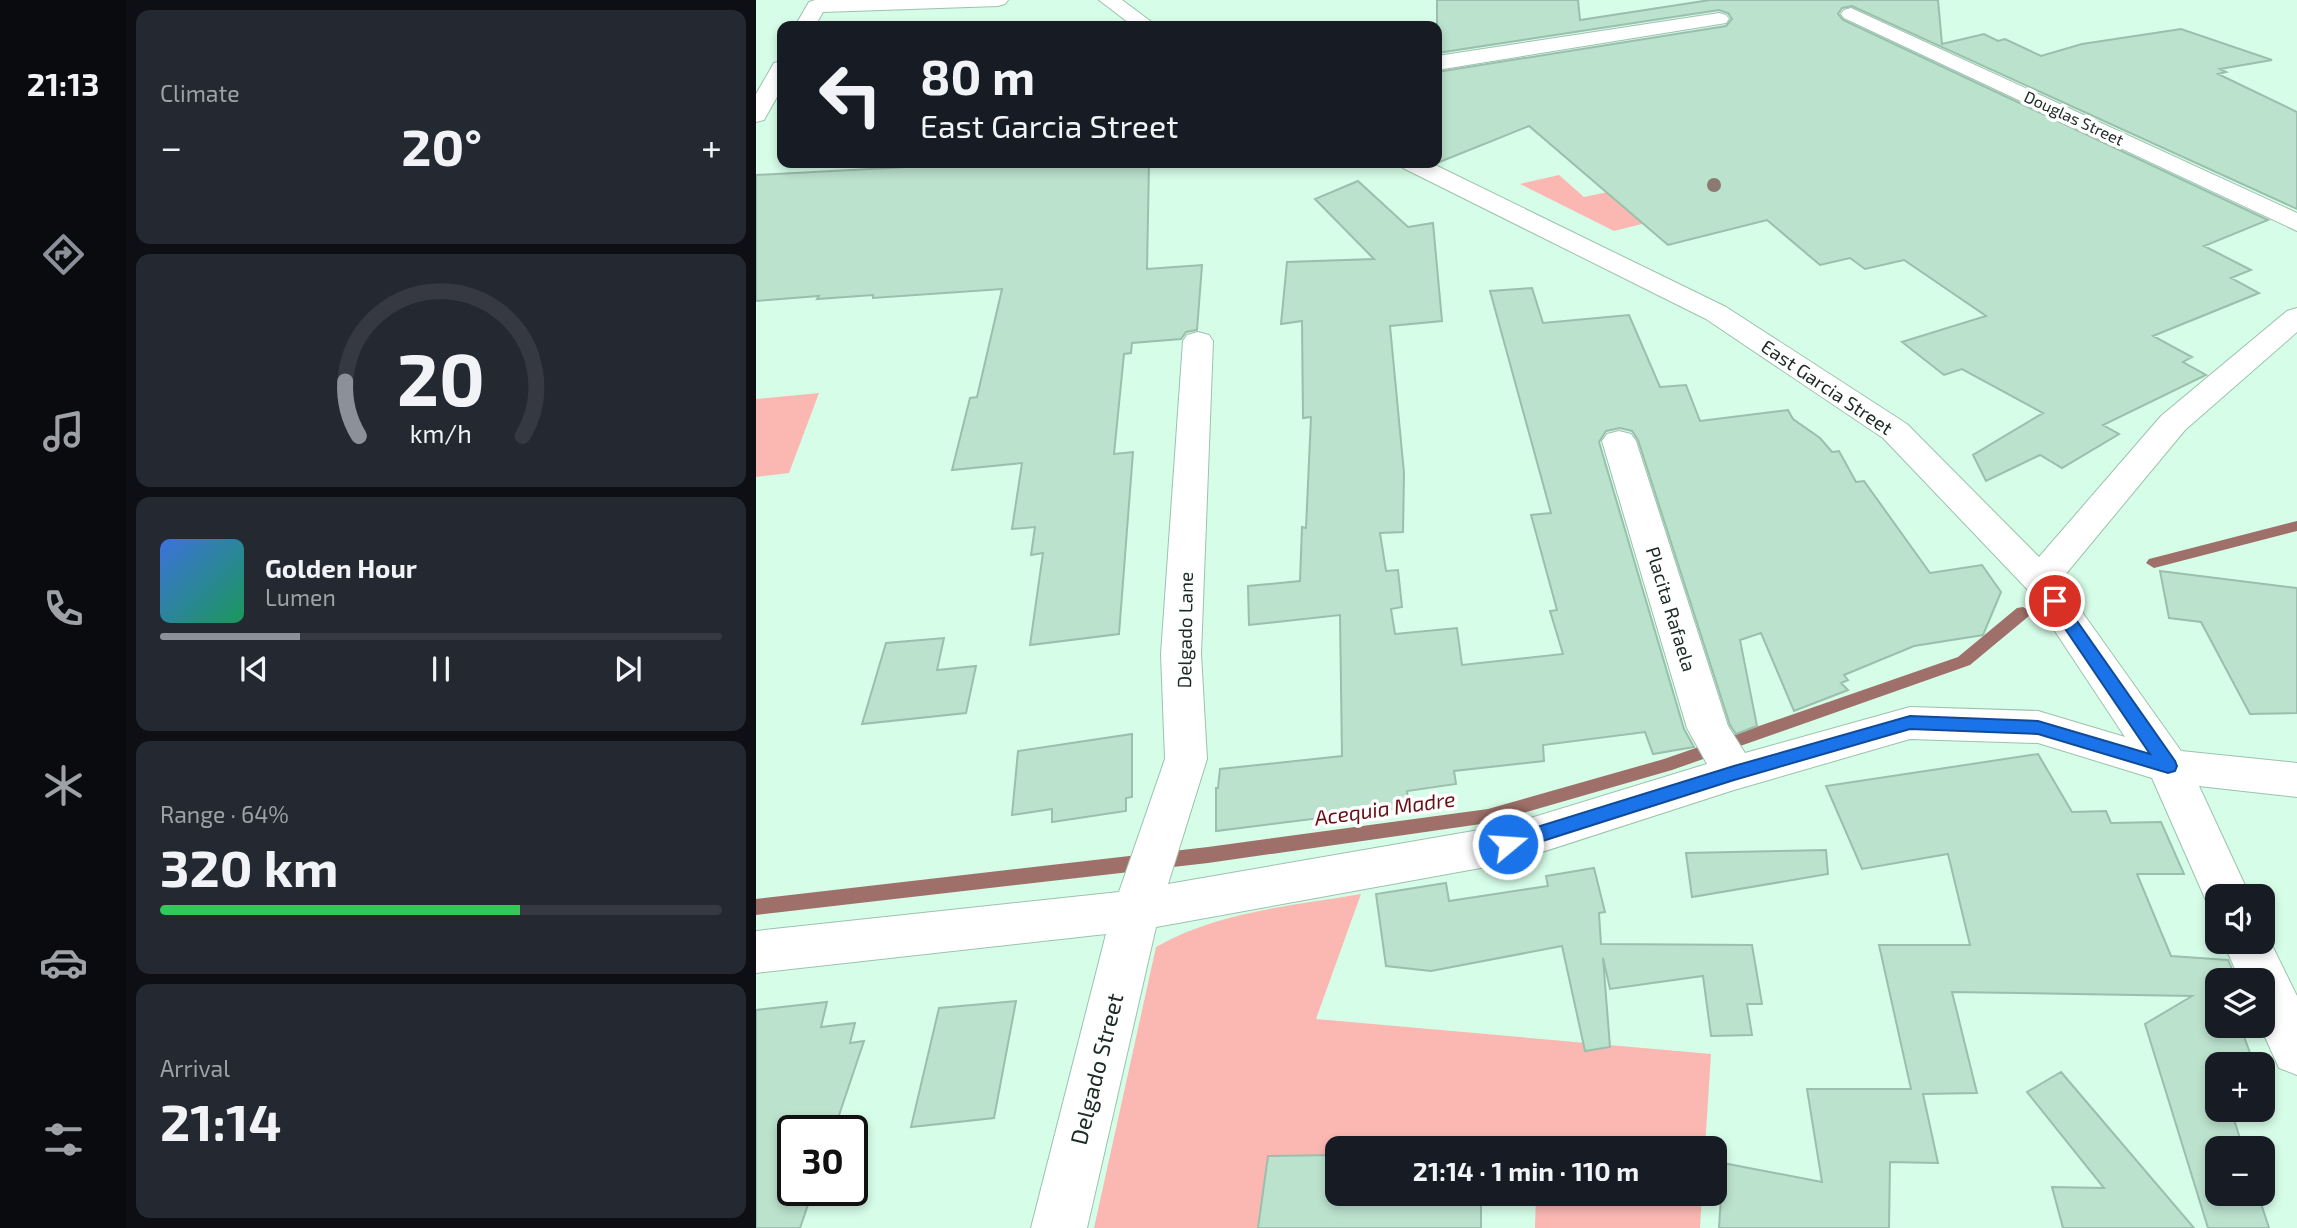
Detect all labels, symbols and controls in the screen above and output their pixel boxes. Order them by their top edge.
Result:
text: 80 m [920,46,1035,105]
icon: left [805,49,896,140]
text: 21:13 [27,64,99,102]
text: Climate [160,79,240,107]
street label: Douglas Street [2021,86,2127,149]
text: East Garcia Street [920,106,1178,144]
text: 20° [401,114,482,176]
text: − [160,123,182,169]
text: + [701,123,722,169]
icon: directions [39,230,88,279]
text: 20 [397,334,485,422]
street label: East Garcia Street [1757,334,1897,439]
icon: music [39,407,88,456]
text: km/h [410,418,472,448]
street label: Placita Rafaela [1642,544,1701,674]
text: Golden Hour [265,552,417,583]
street label: Delgado Lane [1172,571,1197,689]
pin [2025,571,2085,631]
icon: arrive [2036,582,2074,620]
text: Lumen [265,583,336,611]
icon: phone [39,584,88,633]
icon: previous [235,650,273,688]
icon: pause [422,650,460,688]
icon: next [609,650,647,688]
icon: climate [39,761,88,810]
water label: Acequia Madre [1312,785,1457,830]
text: Range · 64% [160,800,289,828]
position arrow [1471,807,1545,881]
text: 320 km [160,835,339,897]
map controls [2205,884,2275,1206]
button: sound [2205,884,2275,954]
icon: car [39,938,88,987]
button: layers [2205,968,2275,1038]
street label: Delgado Street [1064,990,1128,1147]
button: + [2205,1052,2275,1122]
text: Arrival [160,1054,230,1082]
text: 21:14 [160,1089,282,1151]
icon: filters [39,1115,88,1164]
speed limit sign: 30 [777,1115,868,1206]
button: − [2205,1136,2275,1206]
text: 21:14 · 1 min · 110 m [1413,1155,1639,1186]

